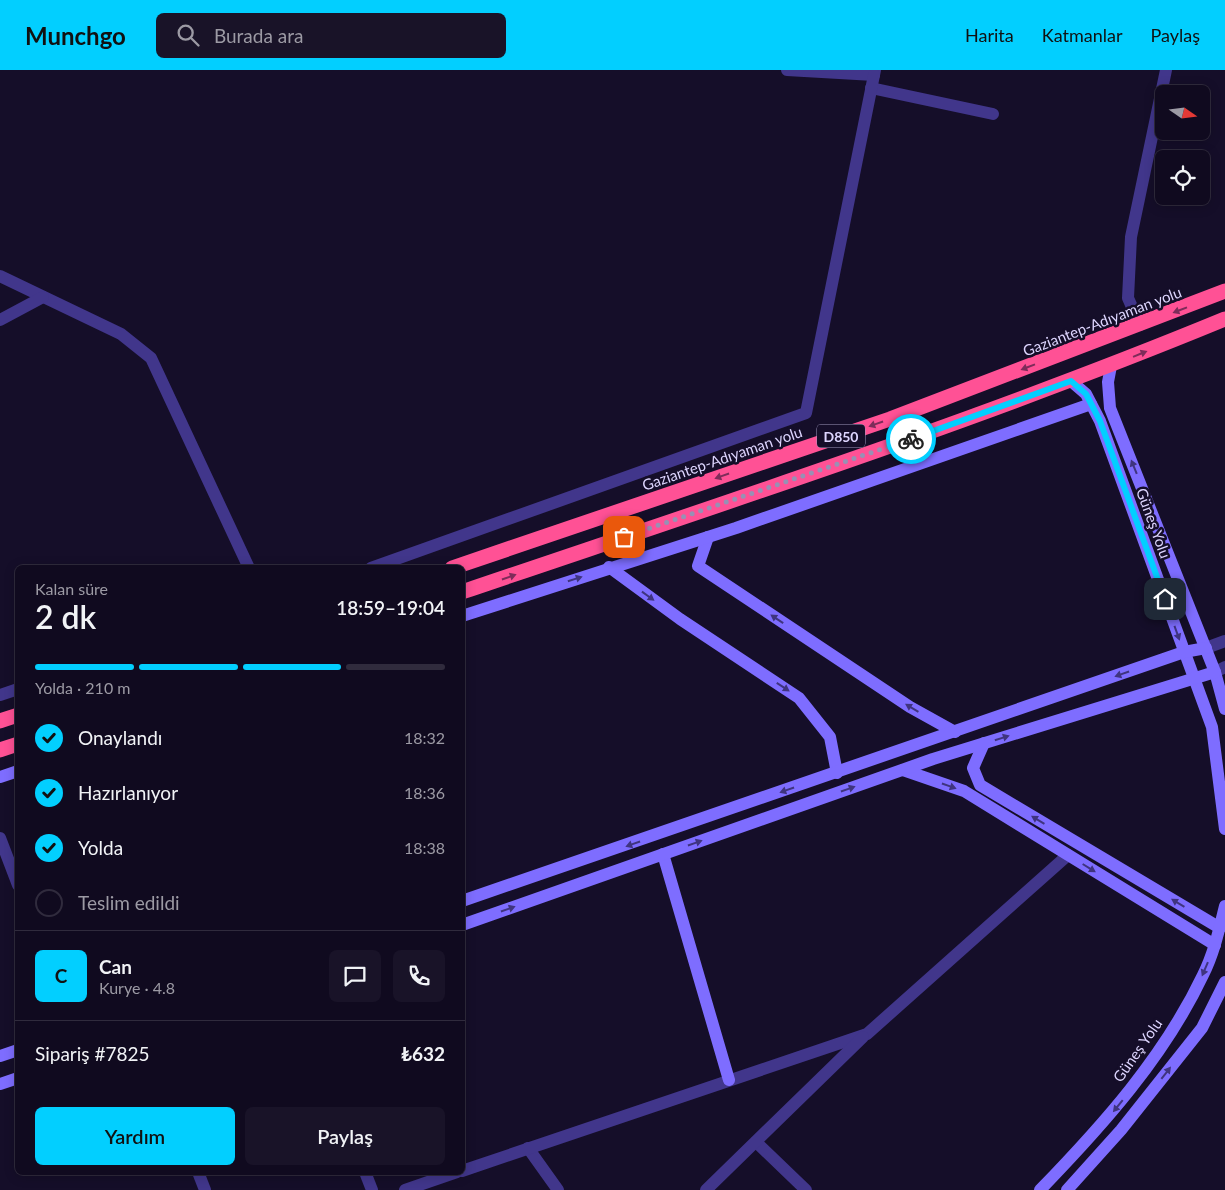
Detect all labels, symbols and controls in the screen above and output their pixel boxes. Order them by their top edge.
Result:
search box [156,13,506,58]
text: Munchgo [25,21,126,50]
icon: search [174,21,202,49]
text: Burada ara [214,24,303,47]
text: Harita [965,24,1014,46]
text: Katmanlar [1042,24,1122,46]
text: Paylaş [1150,24,1200,46]
north arrow [1155,85,1210,140]
map controls [1155,85,1210,205]
button: locate [1155,150,1210,205]
street label: Gaziantep-Adıyaman yolu [1020,282,1184,360]
one-way arrow [1172,306,1187,314]
one-way arrow [1133,350,1148,357]
one-way arrow [1020,363,1035,371]
courier [886,414,936,464]
one-way arrow [868,421,883,428]
street label: Gaziantep-Adıyaman yolu [639,422,805,494]
road number: D850 [817,424,865,448]
icon: bike [897,425,925,453]
one-way arrow [1129,460,1137,474]
one-way arrow [714,473,729,480]
street label: Güneş Yolu [1133,485,1175,561]
pin [603,516,645,558]
icon: bag [610,523,638,551]
one-way arrow [501,572,516,580]
one-way arrow [568,574,583,582]
pin [1144,578,1186,620]
text: Kalan süre [35,579,108,598]
icon: home [1151,585,1179,613]
one-way arrow [641,591,655,601]
text: 18:59–19:04 [336,596,445,619]
text: 2 dk [35,597,96,636]
one-way arrow [770,614,783,623]
one-way arrow [1174,626,1181,641]
one-way arrow [1114,671,1129,678]
text: Yolda · 210 m [35,678,130,697]
one-way arrow [776,682,790,692]
one-way arrow [906,704,919,713]
icon: check [35,724,63,752]
text: Onaylandı [78,726,162,749]
text: 18:32 [404,728,445,747]
one-way arrow [995,733,1010,741]
icon: check [35,779,63,807]
text: Hazırlanıyor [78,781,178,804]
one-way arrow [942,782,957,790]
text: 18:36 [404,783,445,802]
one-way arrow [841,785,856,793]
one-way arrow [779,787,794,795]
one-way arrow [1032,815,1045,824]
icon: check [35,834,63,862]
text: Yolda [78,836,123,859]
text: 18:38 [404,838,445,857]
one-way arrow [687,839,702,846]
one-way arrow [625,840,640,848]
one-way arrow [1082,863,1096,872]
text: Teslim edildi [78,891,180,914]
one-way arrow [1171,898,1184,907]
one-way arrow [501,905,516,912]
button: chat [329,950,381,1002]
button: phone [393,950,445,1002]
text: Can [99,955,132,978]
one-way arrow [1201,962,1209,976]
text: C [55,964,67,987]
text: Kurye · 4.8 [99,978,175,997]
street label: Güneş Yolu [1109,1015,1165,1085]
text: Sipariş #7825 [35,1042,150,1065]
text: ₺632 [401,1042,445,1065]
one-way arrow [1161,1067,1172,1080]
one-way arrow [1112,1099,1123,1112]
button: Yardım [35,1107,235,1165]
button: Paylaş [245,1107,445,1165]

